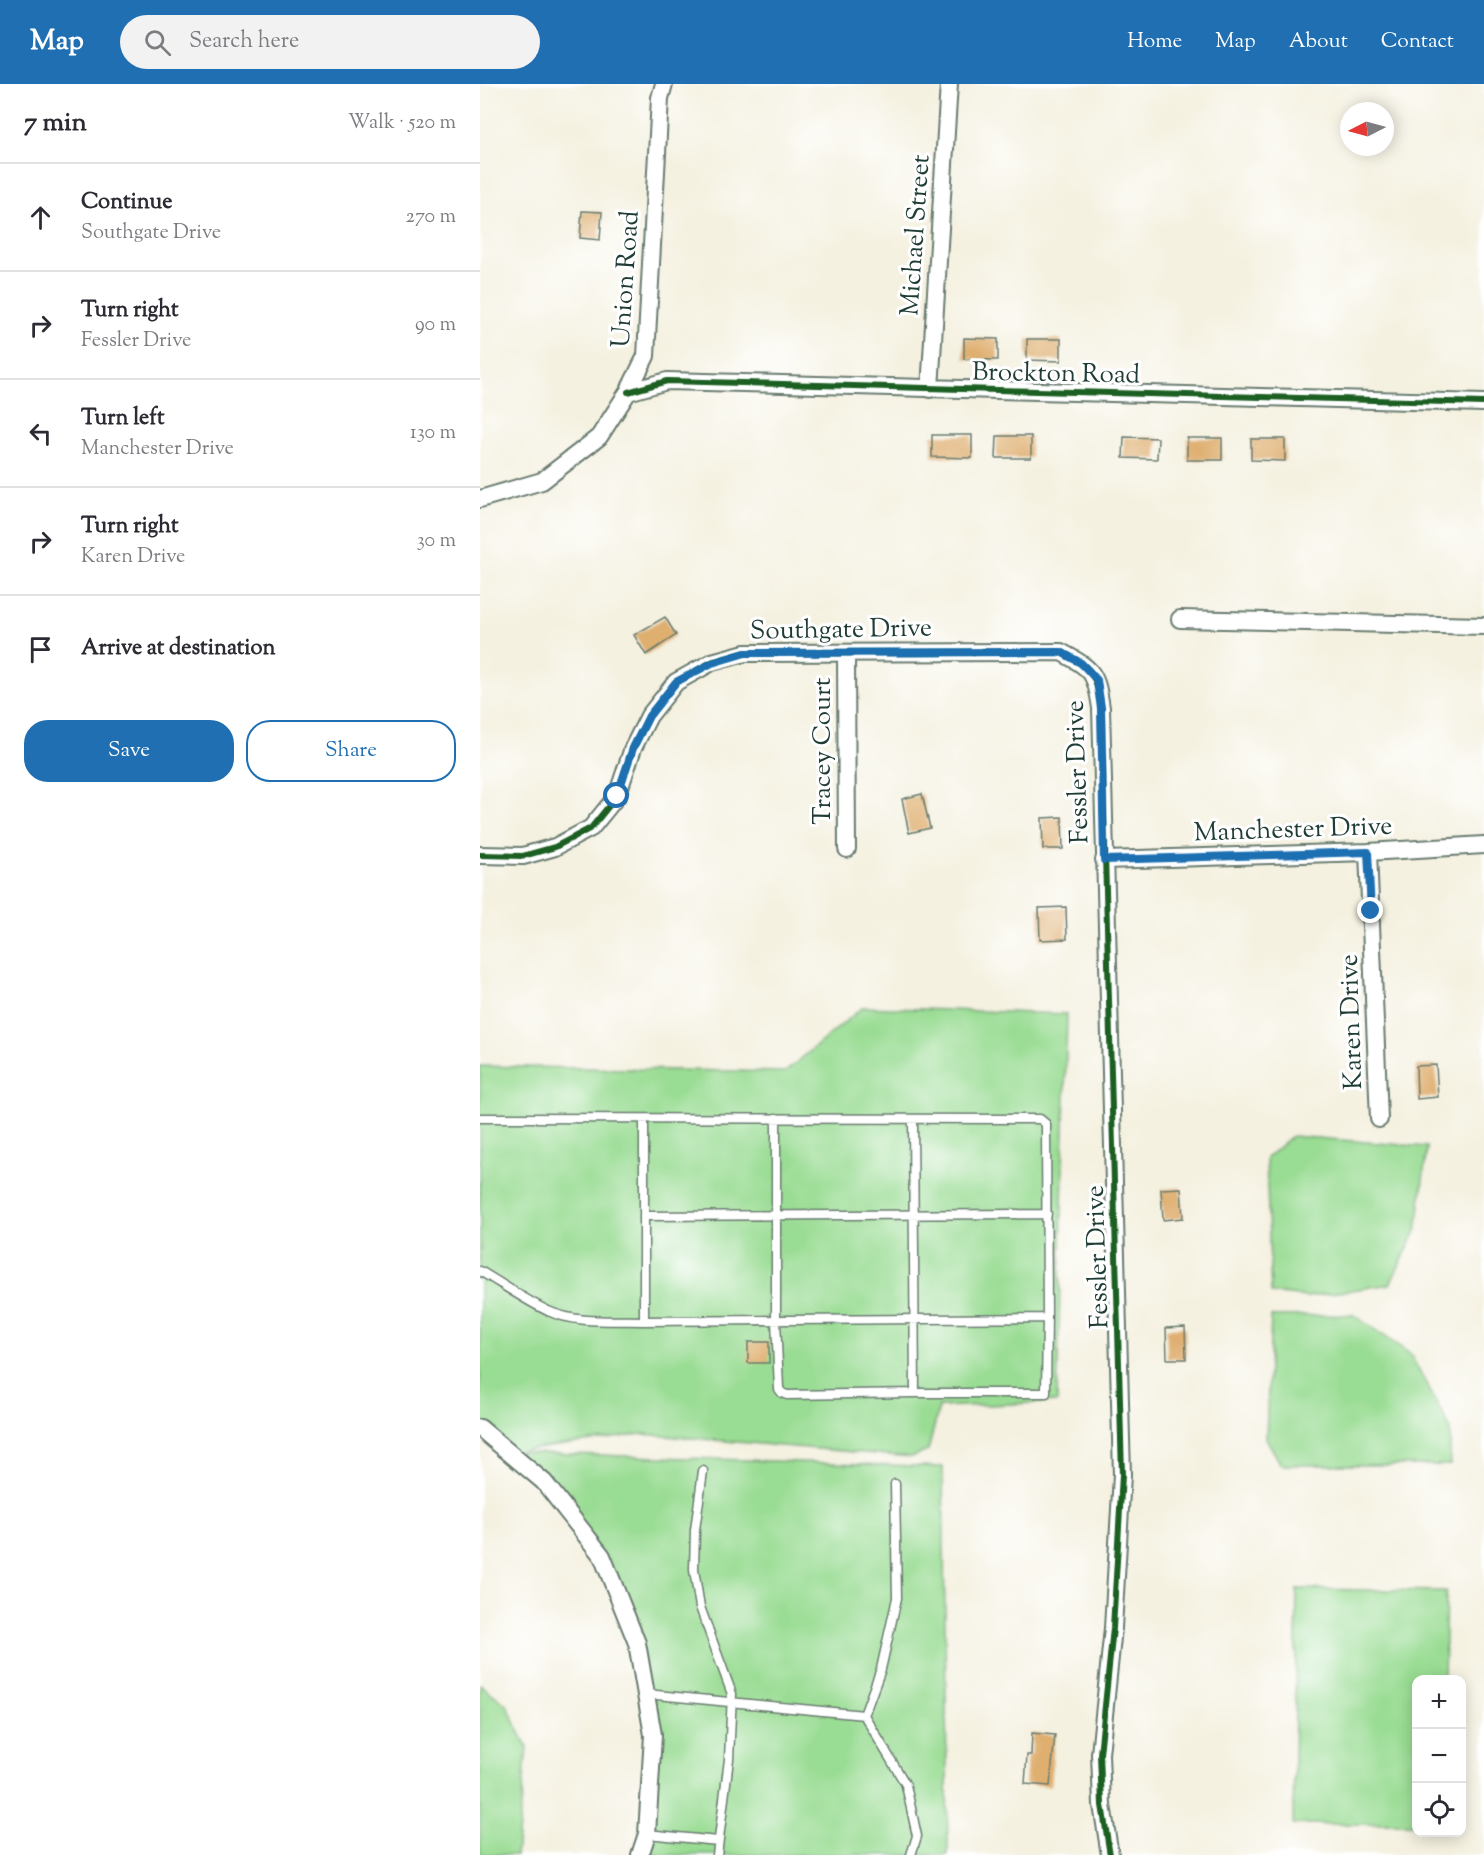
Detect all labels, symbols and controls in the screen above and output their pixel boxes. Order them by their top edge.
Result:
search box [120,15,540,69]
text: Map [30,22,84,62]
icon: search [141,26,174,59]
text: Search here [189,26,299,58]
text: Home [1127,27,1182,57]
text: Map [1215,27,1256,57]
text: About [1289,27,1348,57]
text: Contact [1381,27,1454,57]
north arrow [1340,102,1394,156]
text: 7 min [24,105,87,142]
text: Walk · 520 m [348,109,456,138]
street label: Michael Street [892,153,941,317]
text: Continue [81,187,172,219]
icon: ahead [24,201,57,234]
text: 270 m [406,203,456,232]
street label: Union Road [603,209,650,349]
text: Southgate Drive [81,219,221,248]
text: Turn right [81,295,178,327]
icon: right [24,309,57,342]
text: 90 m [415,311,456,340]
text: Fessler Drive [81,327,191,356]
street label: Brockton Road [971,355,1141,394]
text: Turn left [81,403,164,435]
icon: left [24,417,57,450]
text: 130 m [410,419,456,448]
text: Manchester Drive [81,435,234,464]
text: Turn right [81,511,178,543]
icon: right [24,525,57,558]
text: 30 m [417,527,456,556]
text: Karen Drive [81,543,185,572]
street label: Southgate Drive [750,610,932,651]
icon: arrive [24,633,57,666]
text: Arrive at destination [81,633,276,665]
street label: Tracey Court [805,677,842,825]
street label: Fessler Drive [1058,700,1099,844]
button: Save [24,720,234,782]
button: Share [246,720,456,782]
route start [603,782,629,808]
street label: Manchester Drive [1193,809,1393,852]
route end [1357,897,1383,923]
street label: Karen Drive [1332,953,1373,1090]
street label: Fessler Drive [1078,1185,1119,1329]
map controls [1412,1675,1466,1837]
button: + [1412,1675,1466,1729]
button: − [1412,1729,1466,1783]
button: locate [1412,1783,1466,1837]

